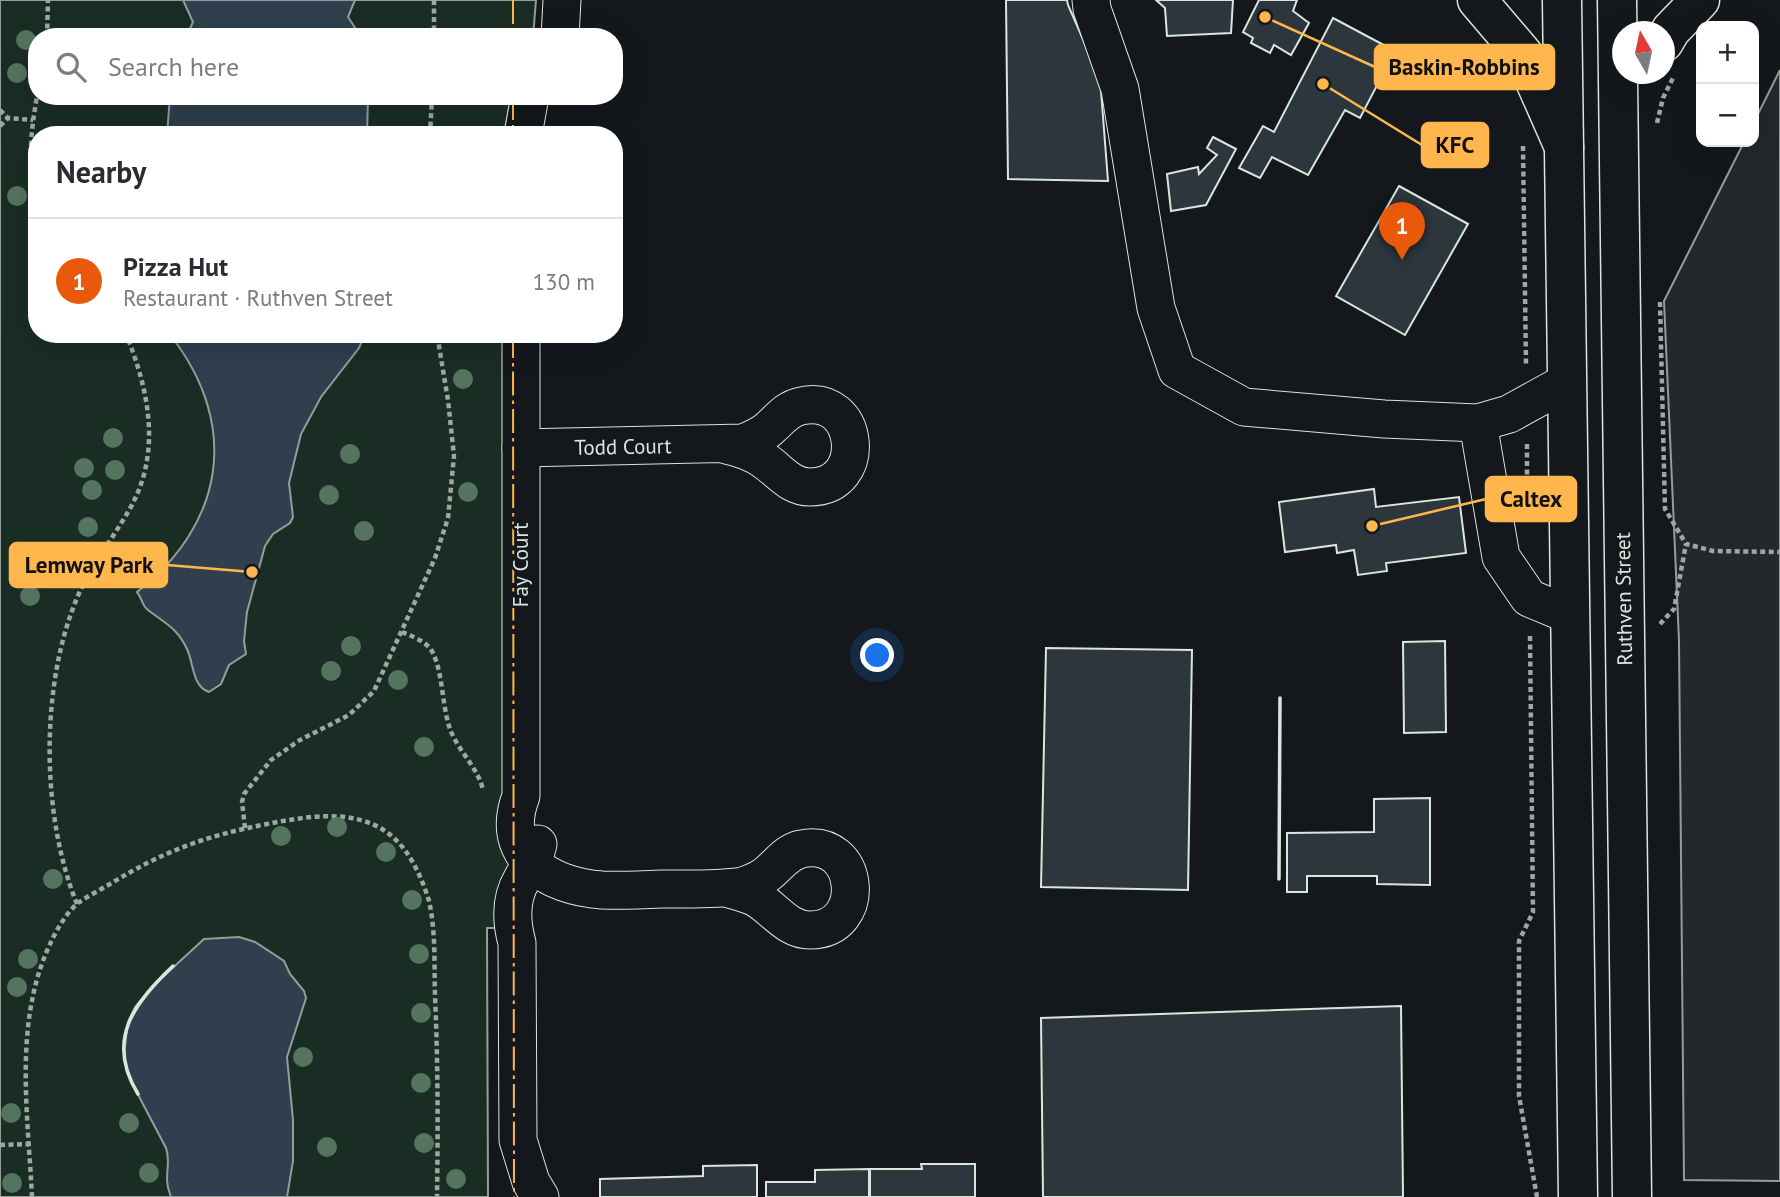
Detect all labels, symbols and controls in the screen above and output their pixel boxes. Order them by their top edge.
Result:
north arrow [1612,21,1675,84]
map controls [1696,21,1759,147]
button: + [1696,21,1759,84]
search box [28,28,623,105]
callout: Baskin-Robbins [1375,45,1554,89]
icon: search [52,48,90,86]
text: Search here [108,50,239,83]
text: Baskin-Robbins [1388,52,1540,81]
button: − [1696,84,1759,147]
callout: KFC [1422,123,1488,167]
text: KFC [1436,130,1475,159]
text: Nearby [56,152,146,191]
pin: 1 [1379,202,1425,260]
text: Pizza Hut [123,250,228,283]
text: 1 [72,267,86,296]
text: 130 m [533,267,595,296]
text: Restaurant · Ruthven Street [123,283,393,312]
street label: Todd Court [574,432,672,461]
callout: Caltex [1486,477,1576,521]
text: Caltex [1500,484,1562,513]
street label: Fay Court [507,523,534,607]
street label: Ruthven Street [1609,532,1638,666]
callout: Lemway Park [10,543,167,587]
text: Lemway Park [25,550,154,579]
your location [860,638,894,672]

